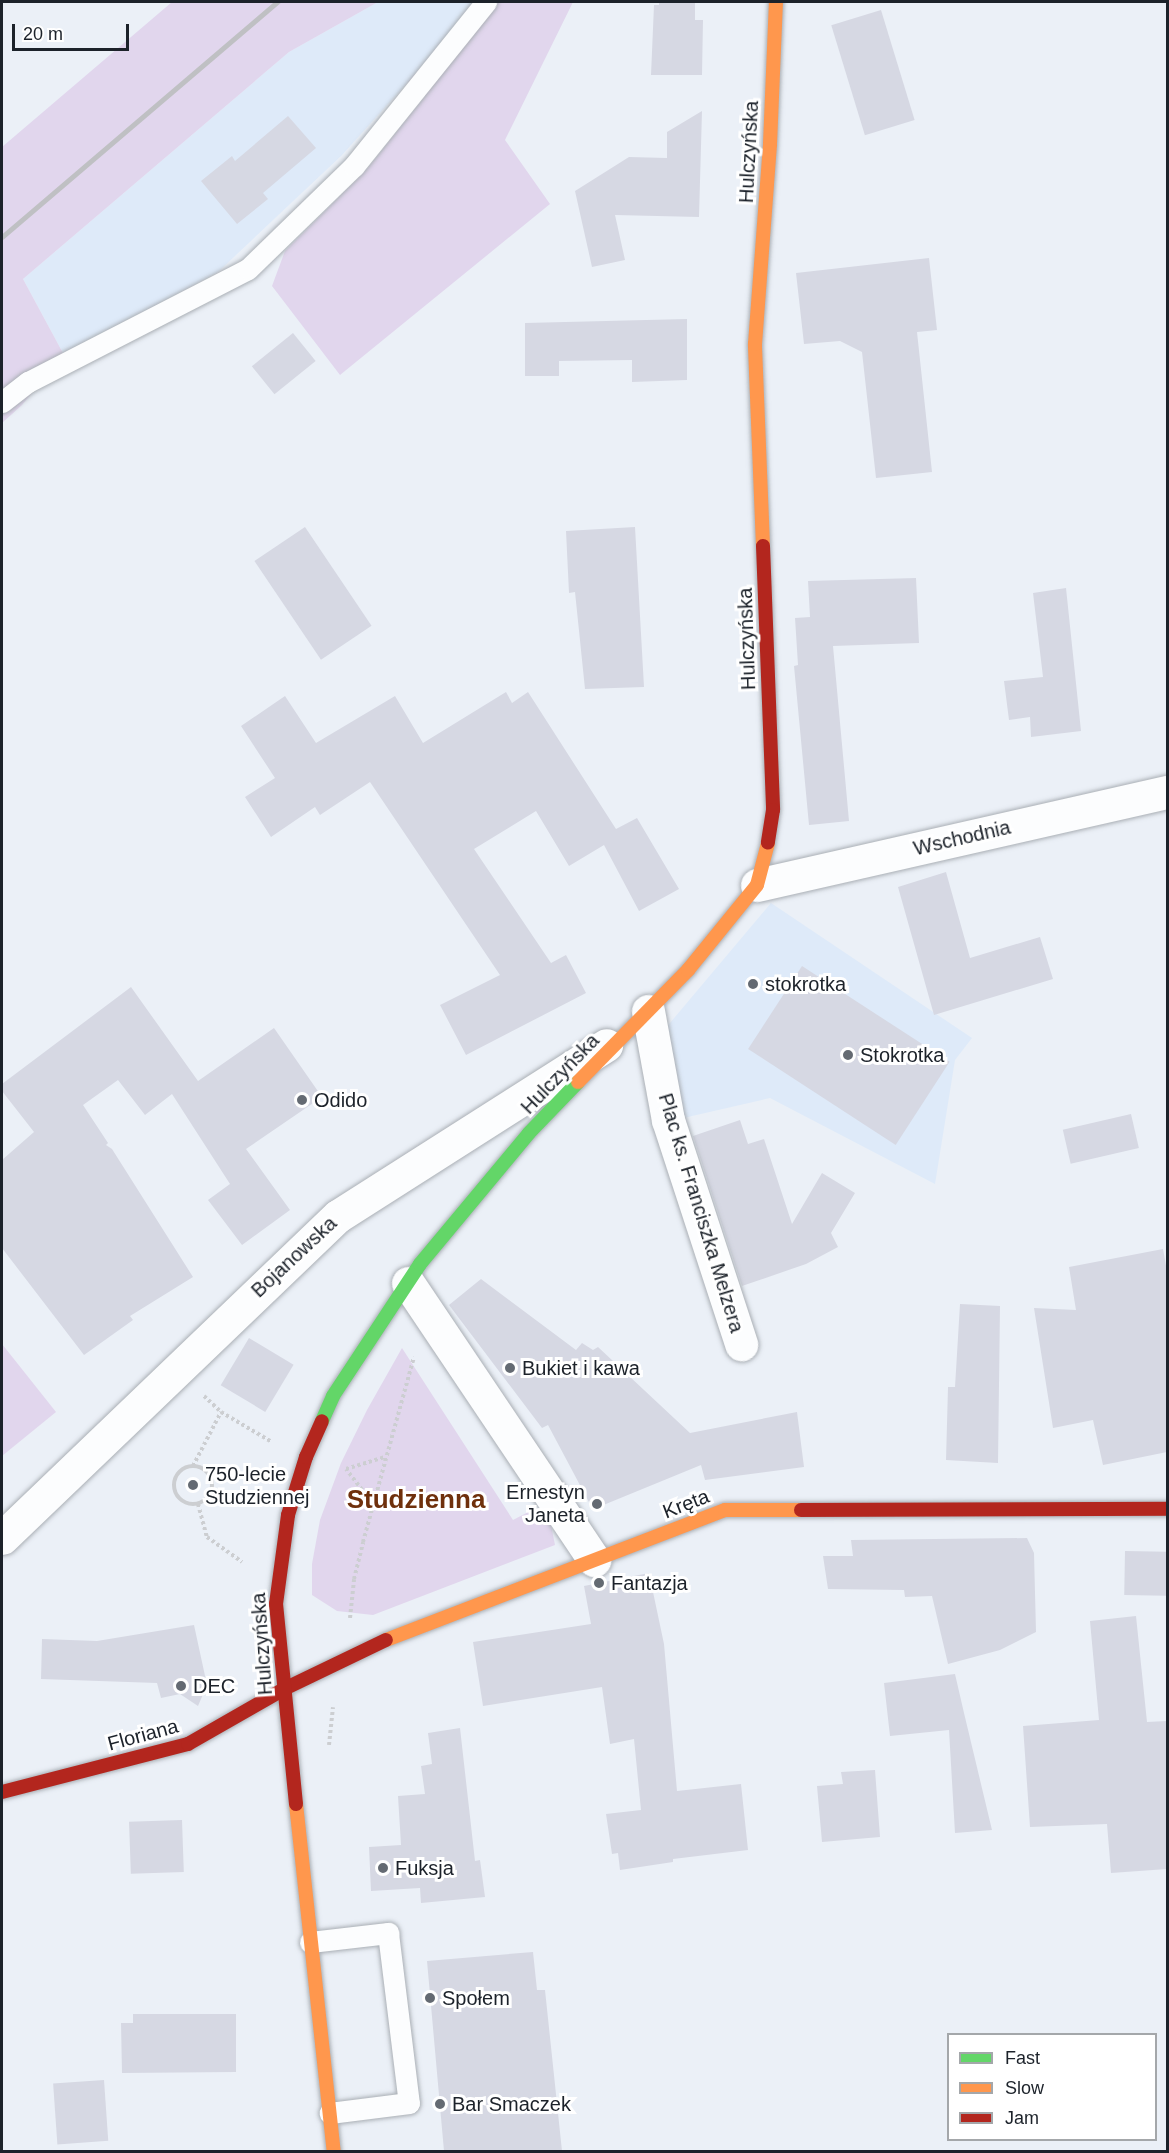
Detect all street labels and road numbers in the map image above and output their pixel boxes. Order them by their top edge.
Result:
street label: Hulczyńska [734,100,764,204]
street label: Hulczyńska [733,587,761,691]
street label: Wschodnia [911,815,1013,861]
street label: Hulczyńska [516,1029,604,1119]
street label: Plac ks. Franciszka Melzera [653,1090,749,1336]
street label: Bojanowska [246,1211,342,1303]
street label: Kręta [659,1484,713,1524]
street label: Hulczyńska [246,1592,278,1696]
street label: Floriana [105,1714,181,1756]

